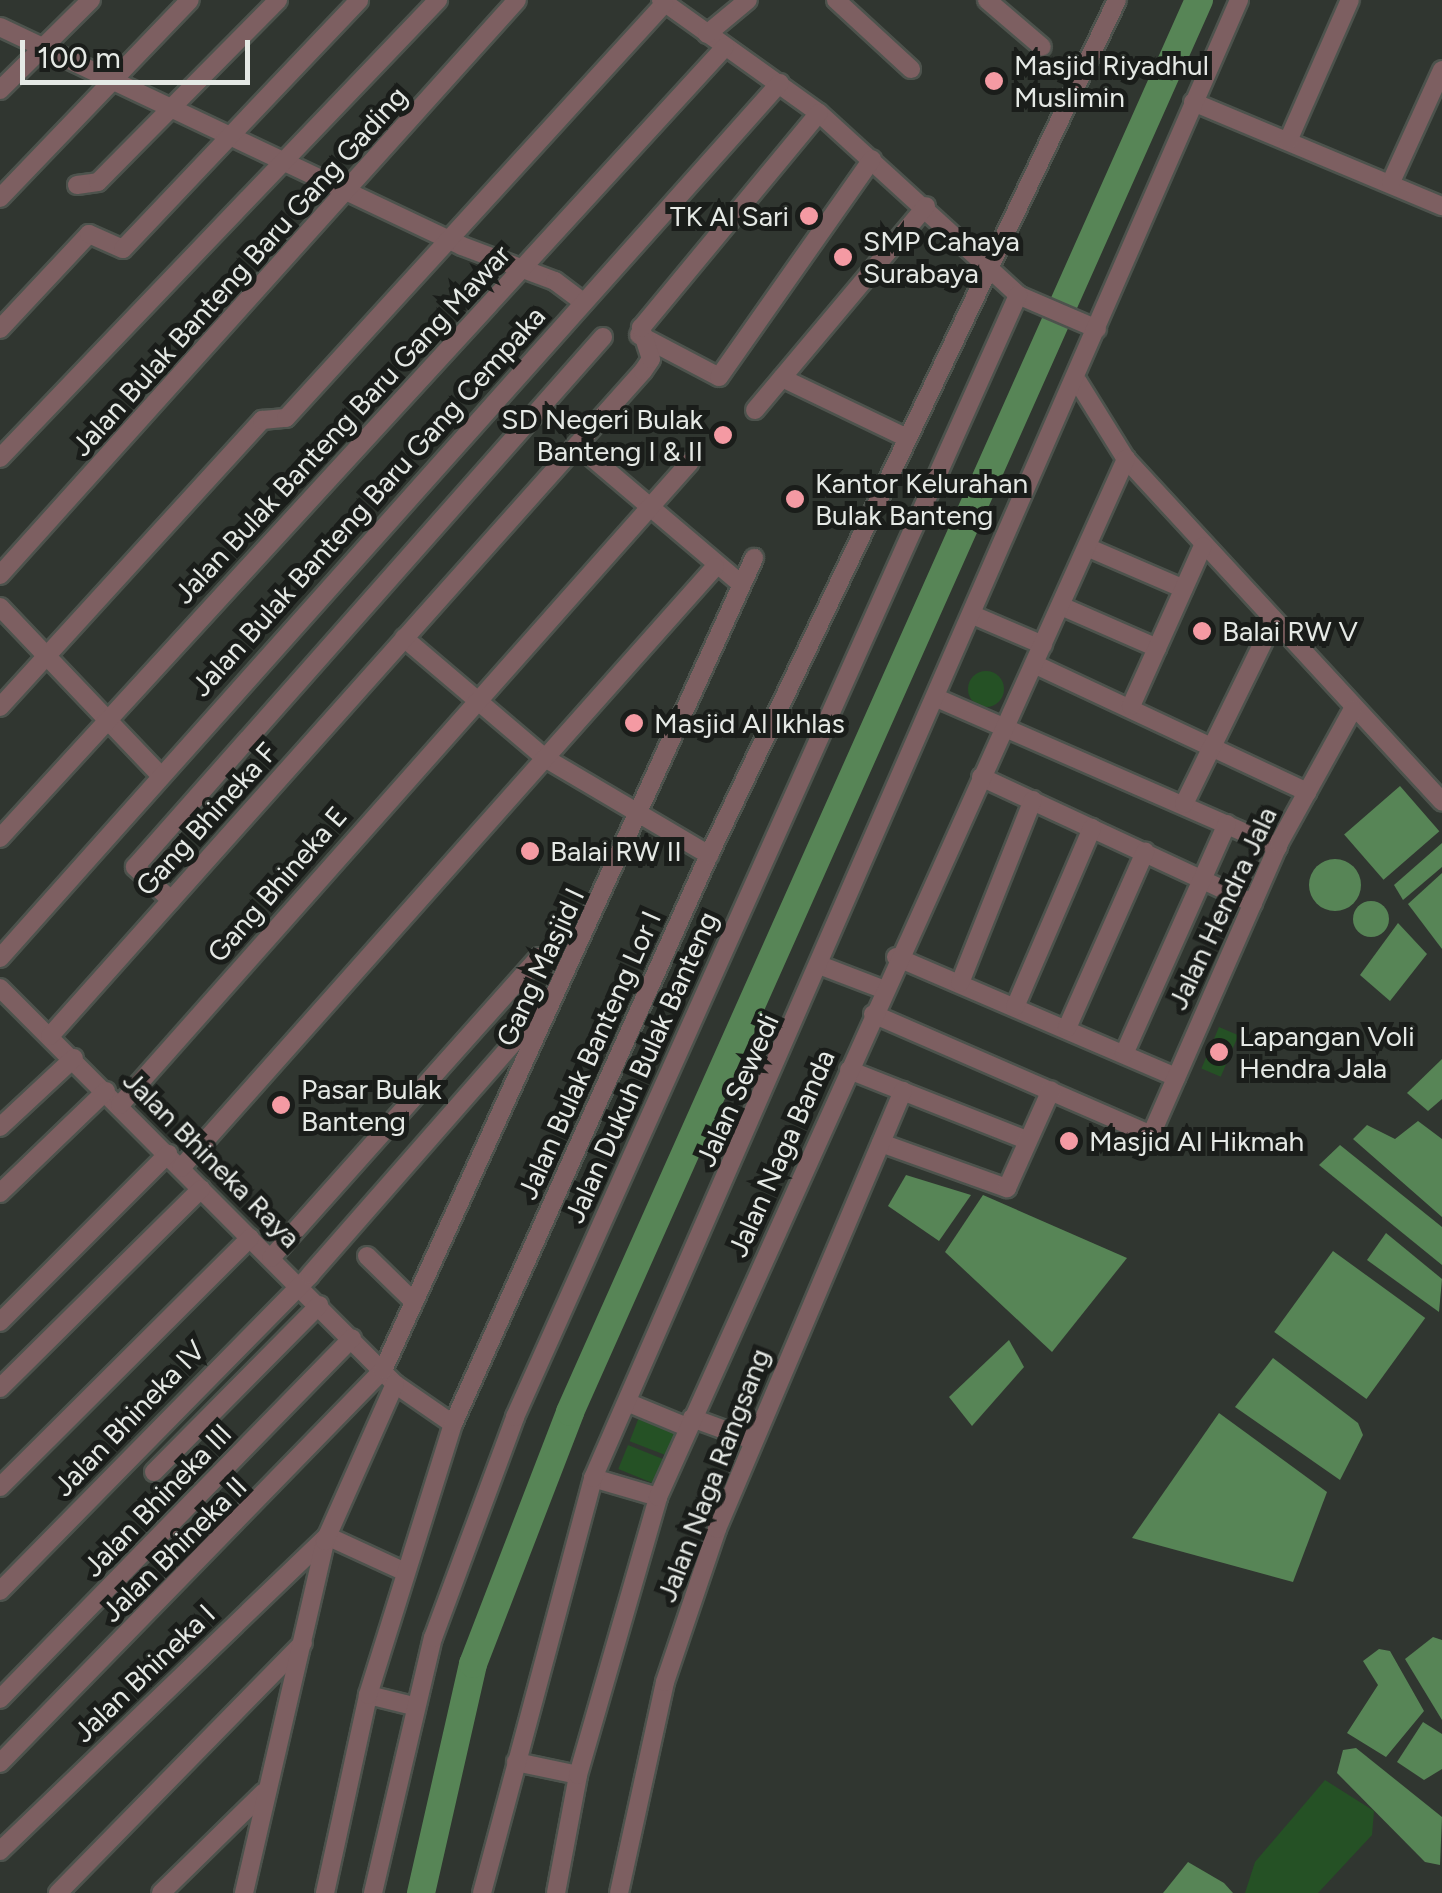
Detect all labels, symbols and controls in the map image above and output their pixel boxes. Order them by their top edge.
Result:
scale bar [25,20,255,82]
text: 100 m [37,39,121,76]
place label: Masjid Riyadhul Muslimin [1014,48,1209,114]
marker: Masjid Riyadhul Muslimin [983,70,1005,92]
street label: Jalan Bulak Banteng Baru Gang Gading [64,79,414,463]
place label: TK Al Sari [670,199,789,233]
marker: TK Al Sari [798,205,820,227]
place label: SMP Cahaya Surabaya [863,224,1020,290]
street label: Jalan Bulak Banteng Baru Gang Mawar [167,238,517,610]
marker: SMP Cahaya Surabaya [832,246,854,268]
street label: Jalan Bulak Banteng Baru Gang Cempaka [184,299,552,703]
place label: SD Negeri Bulak Banteng I & II [501,402,703,468]
marker: SD Negeri Bulak Banteng I & II [712,424,734,446]
place label: Kantor Kelurahan Bulak Banteng [815,466,1028,532]
marker: Kantor Kelurahan Bulak Banteng [784,488,806,510]
place label: Balai RW V [1222,614,1358,648]
marker: Balai RW V [1191,620,1213,642]
place label: Masjid Al Ikhlas [654,706,845,740]
marker: Masjid Al Ikhlas [623,712,645,734]
street label: Gang Bhineka F [128,736,284,902]
street label: Gang Bhineka E [200,799,354,969]
street label: Jalan Hendra Jala [1160,801,1284,1015]
place label: Balai RW II [550,834,682,868]
marker: Balai RW II [519,840,541,862]
street label: Gang Masjid I [489,883,591,1051]
street label: Jalan Bulak Banteng Lor I [510,906,668,1204]
street label: Jalan Dukuh Bulak Banteng [557,906,725,1228]
street label: Jalan Sewedi [688,1008,786,1172]
place label: Lapangan Voli Hendra Jala [1239,1019,1415,1085]
marker: Lapangan Voli Hendra Jala [1208,1041,1230,1063]
street label: Jalan Naga Banda [720,1044,842,1262]
street label: Jalan Bhineka Raya [116,1063,308,1255]
place label: Pasar Bulak Banteng [301,1072,442,1138]
marker: Pasar Bulak Banteng [270,1094,292,1116]
place label: Masjid Al Hikmah [1089,1124,1304,1158]
marker: Masjid Al Hikmah [1058,1130,1080,1152]
street label: Jalan Bhineka IV [46,1333,212,1503]
street label: Jalan Naga Rangsang [649,1344,777,1606]
street label: Jalan Bhineka III [76,1417,238,1583]
street label: Jalan Bhineka II [94,1469,254,1629]
street label: Jalan Bhineka I [66,1597,222,1749]

